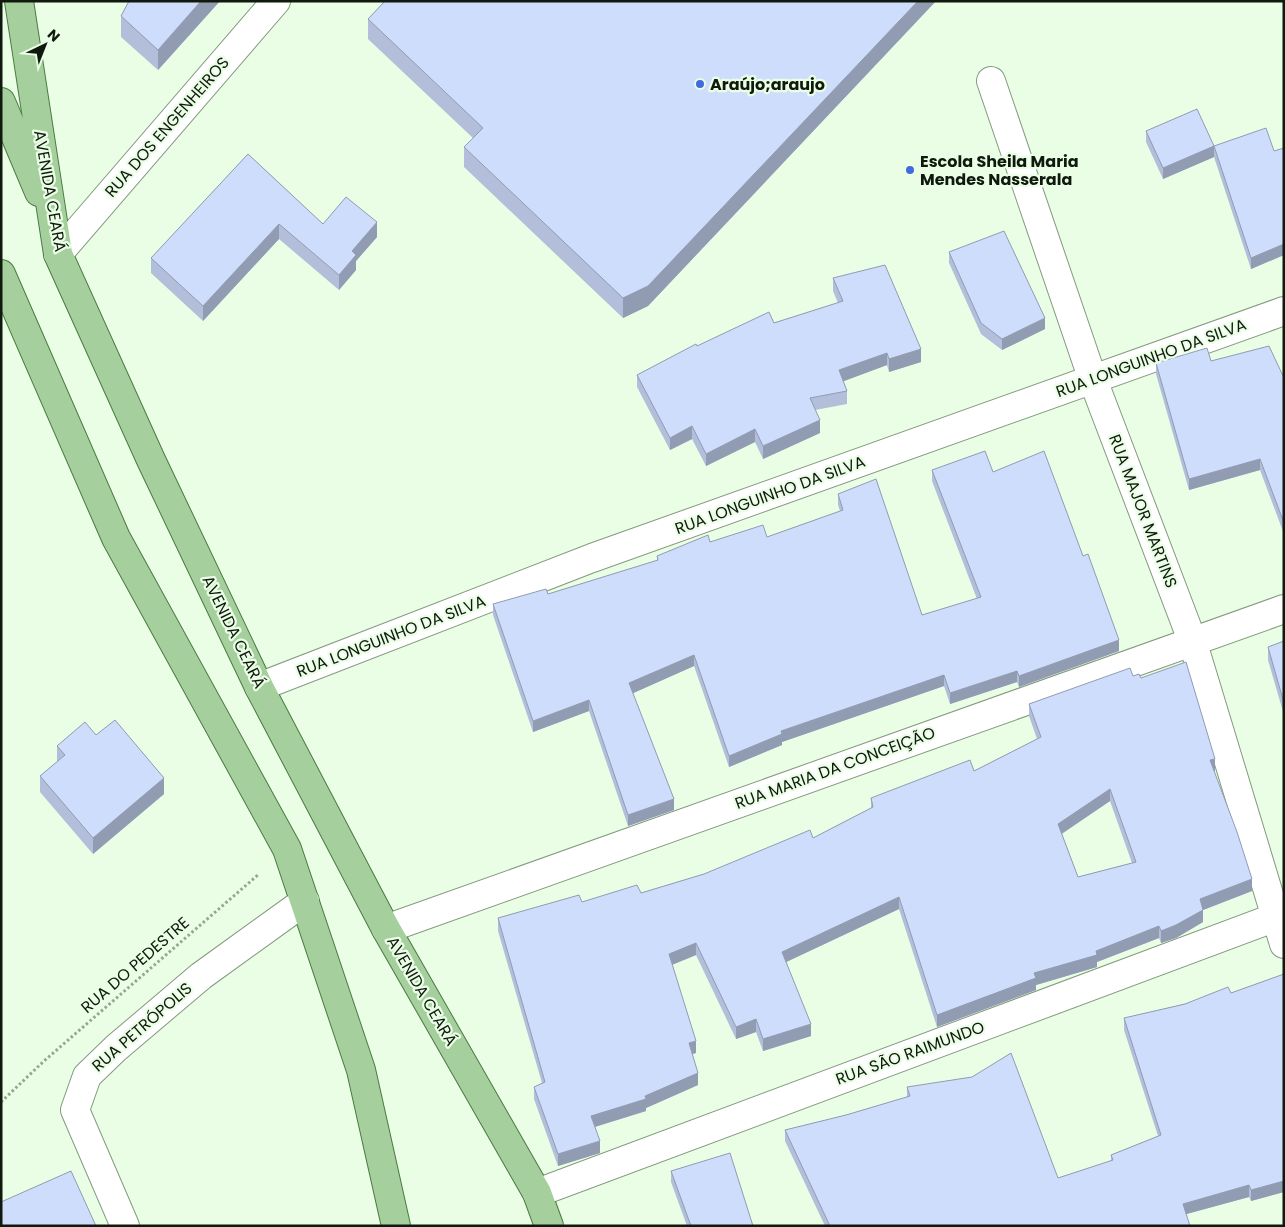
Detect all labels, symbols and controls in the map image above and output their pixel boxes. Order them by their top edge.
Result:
north arrow [20,20,70,70]
text: N [43,25,65,46]
street label: RUA DOS ENGENHEIROS [99,52,235,202]
place label: Araújo;araujo [710,73,825,96]
marker: Araújo;araujo [694,78,706,90]
street label: AVENIDA CEARÁ [28,128,72,254]
place label: Escola Sheila Maria Mendes Nasserala [920,150,1079,191]
marker: Escola Sheila Maria Mendes Nasserala [904,164,916,176]
street label: RUA LONGUINHO DA SILVA [1053,313,1250,403]
street label: RUA MAJOR MARTINS [1103,431,1183,591]
street label: RUA LONGUINHO DA SILVA [672,450,869,540]
street label: AVENIDA CEARÁ [197,572,271,693]
street label: RUA LONGUINHO DA SILVA [293,589,489,683]
street label: RUA MARIA DA CONCEIÇÃO [732,721,938,815]
street label: RUA DO PEDESTRE [76,911,194,1019]
street label: AVENIDA CEARÁ [381,932,463,1050]
street label: RUA PETRÓPOLIS [87,977,197,1077]
street label: RUA SÃO RAIMUNDO [832,1015,988,1091]

